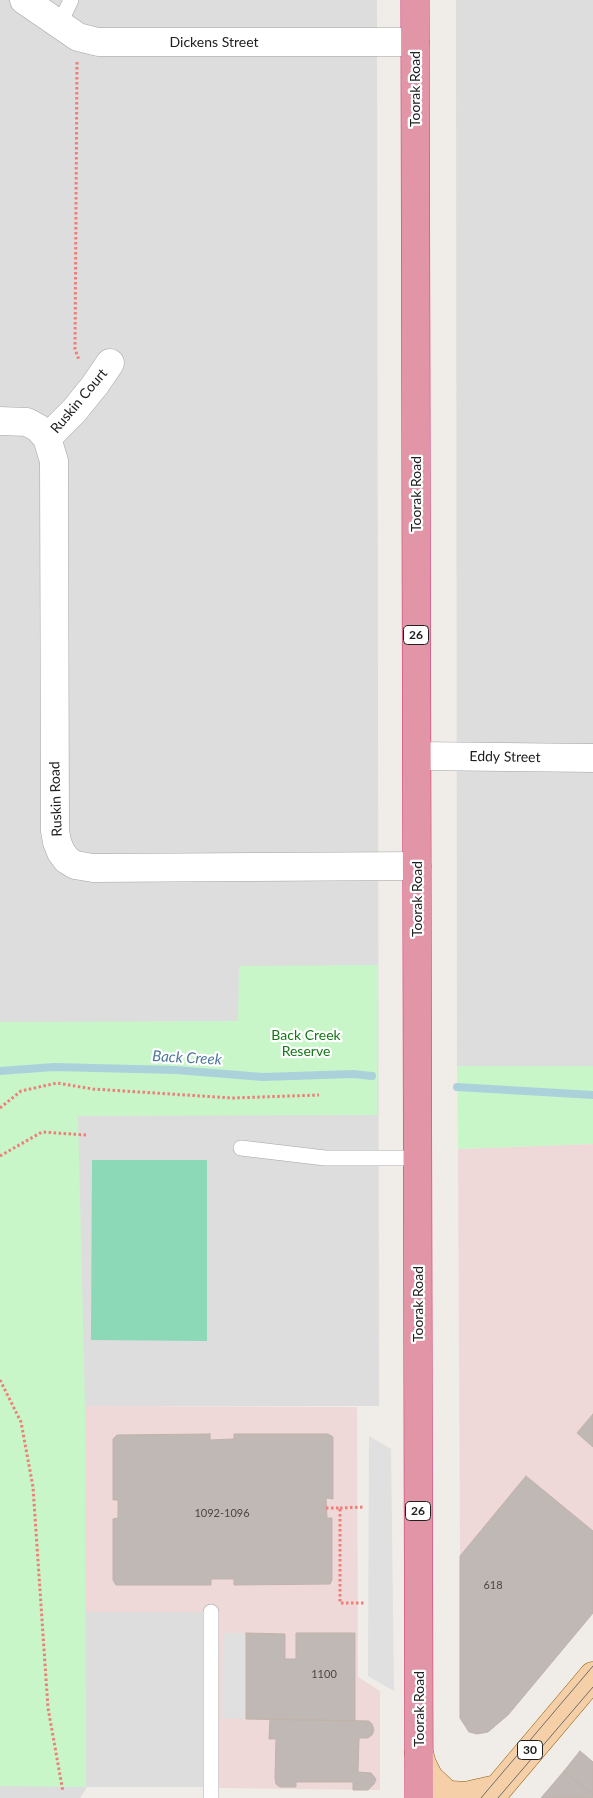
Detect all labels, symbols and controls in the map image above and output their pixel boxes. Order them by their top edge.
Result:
street label: Dickens Street [170,34,258,50]
street label: Toorak Road [407,51,423,127]
street label: Ruskin Court [47,365,111,437]
street label: Toorak Road [408,456,424,532]
road number: 26 [404,626,428,644]
street label: Eddy Street [469,748,541,766]
street label: Ruskin Road [46,761,66,837]
street label: Toorak Road [409,861,425,937]
park label: Back Creek Reserve [271,1027,341,1060]
water label: Back Creek [152,1047,222,1069]
street label: Toorak Road [410,1266,426,1342]
road number: 26 [406,1502,430,1520]
house number: 1092-1096 [194,1506,250,1520]
house number: 618 [483,1578,503,1592]
house number: 1100 [311,1667,337,1681]
street label: Toorak Road [411,1671,427,1747]
road number: 30 [518,1740,542,1760]

